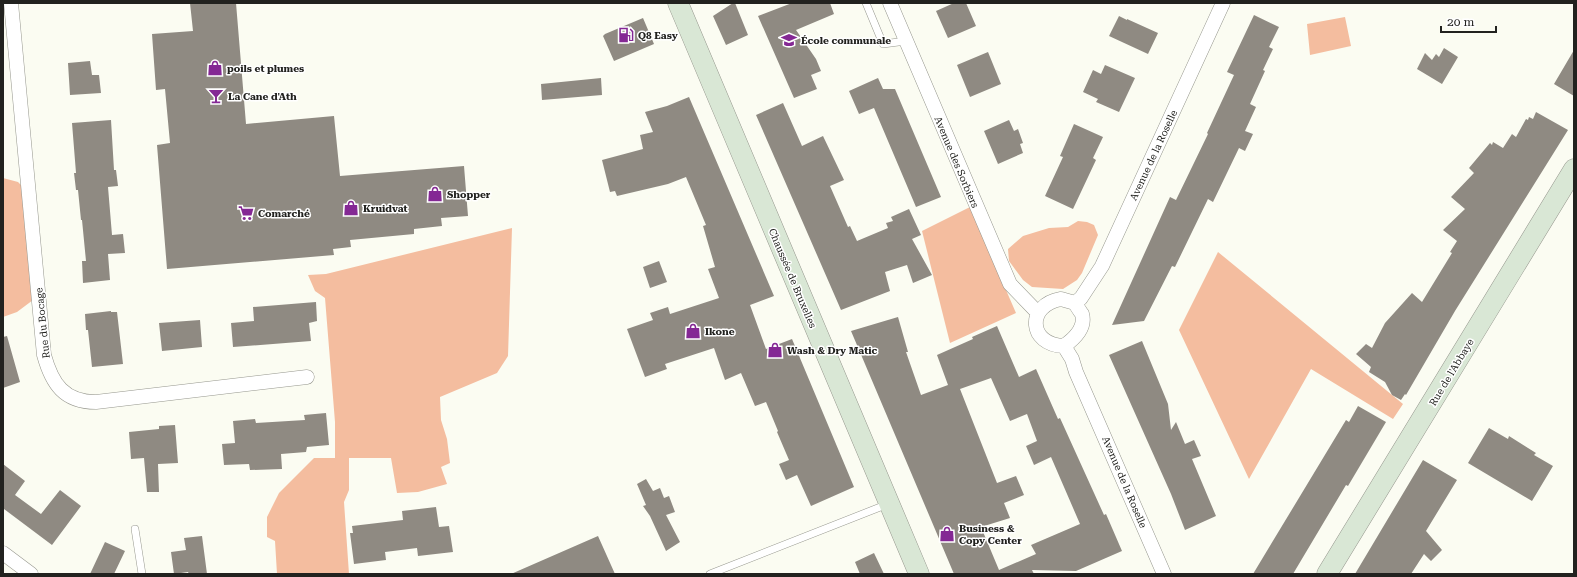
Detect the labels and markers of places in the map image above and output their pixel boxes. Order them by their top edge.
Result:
fuel station icon: Q8 Easy [617,26,635,44]
place label: Q8 Easy [638,30,678,41]
school or university icon: École communale [780,31,798,49]
place label: École communale [801,35,891,46]
shop icon: poils et plumes [206,59,224,77]
place label: poils et plumes [227,63,304,74]
bar icon: La Cane d'Ath [207,87,225,105]
place label: La Cane d'Ath [228,91,297,102]
shop icon: Shopper [426,185,444,203]
place label: Shopper [447,189,491,200]
shop icon: Kruidvat [342,199,360,217]
place label: Kruidvat [363,203,408,214]
supermarket icon: Comarché [237,204,255,222]
place label: Comarché [258,208,310,219]
shop icon: Ikone [684,322,702,340]
place label: Ikone [705,326,735,337]
shop icon: Wash & Dry Matic [766,341,784,359]
place label: Wash & Dry Matic [787,345,878,356]
place label: Business & Copy Center [959,523,1022,546]
shop icon: Business & Copy Center [938,525,956,543]

